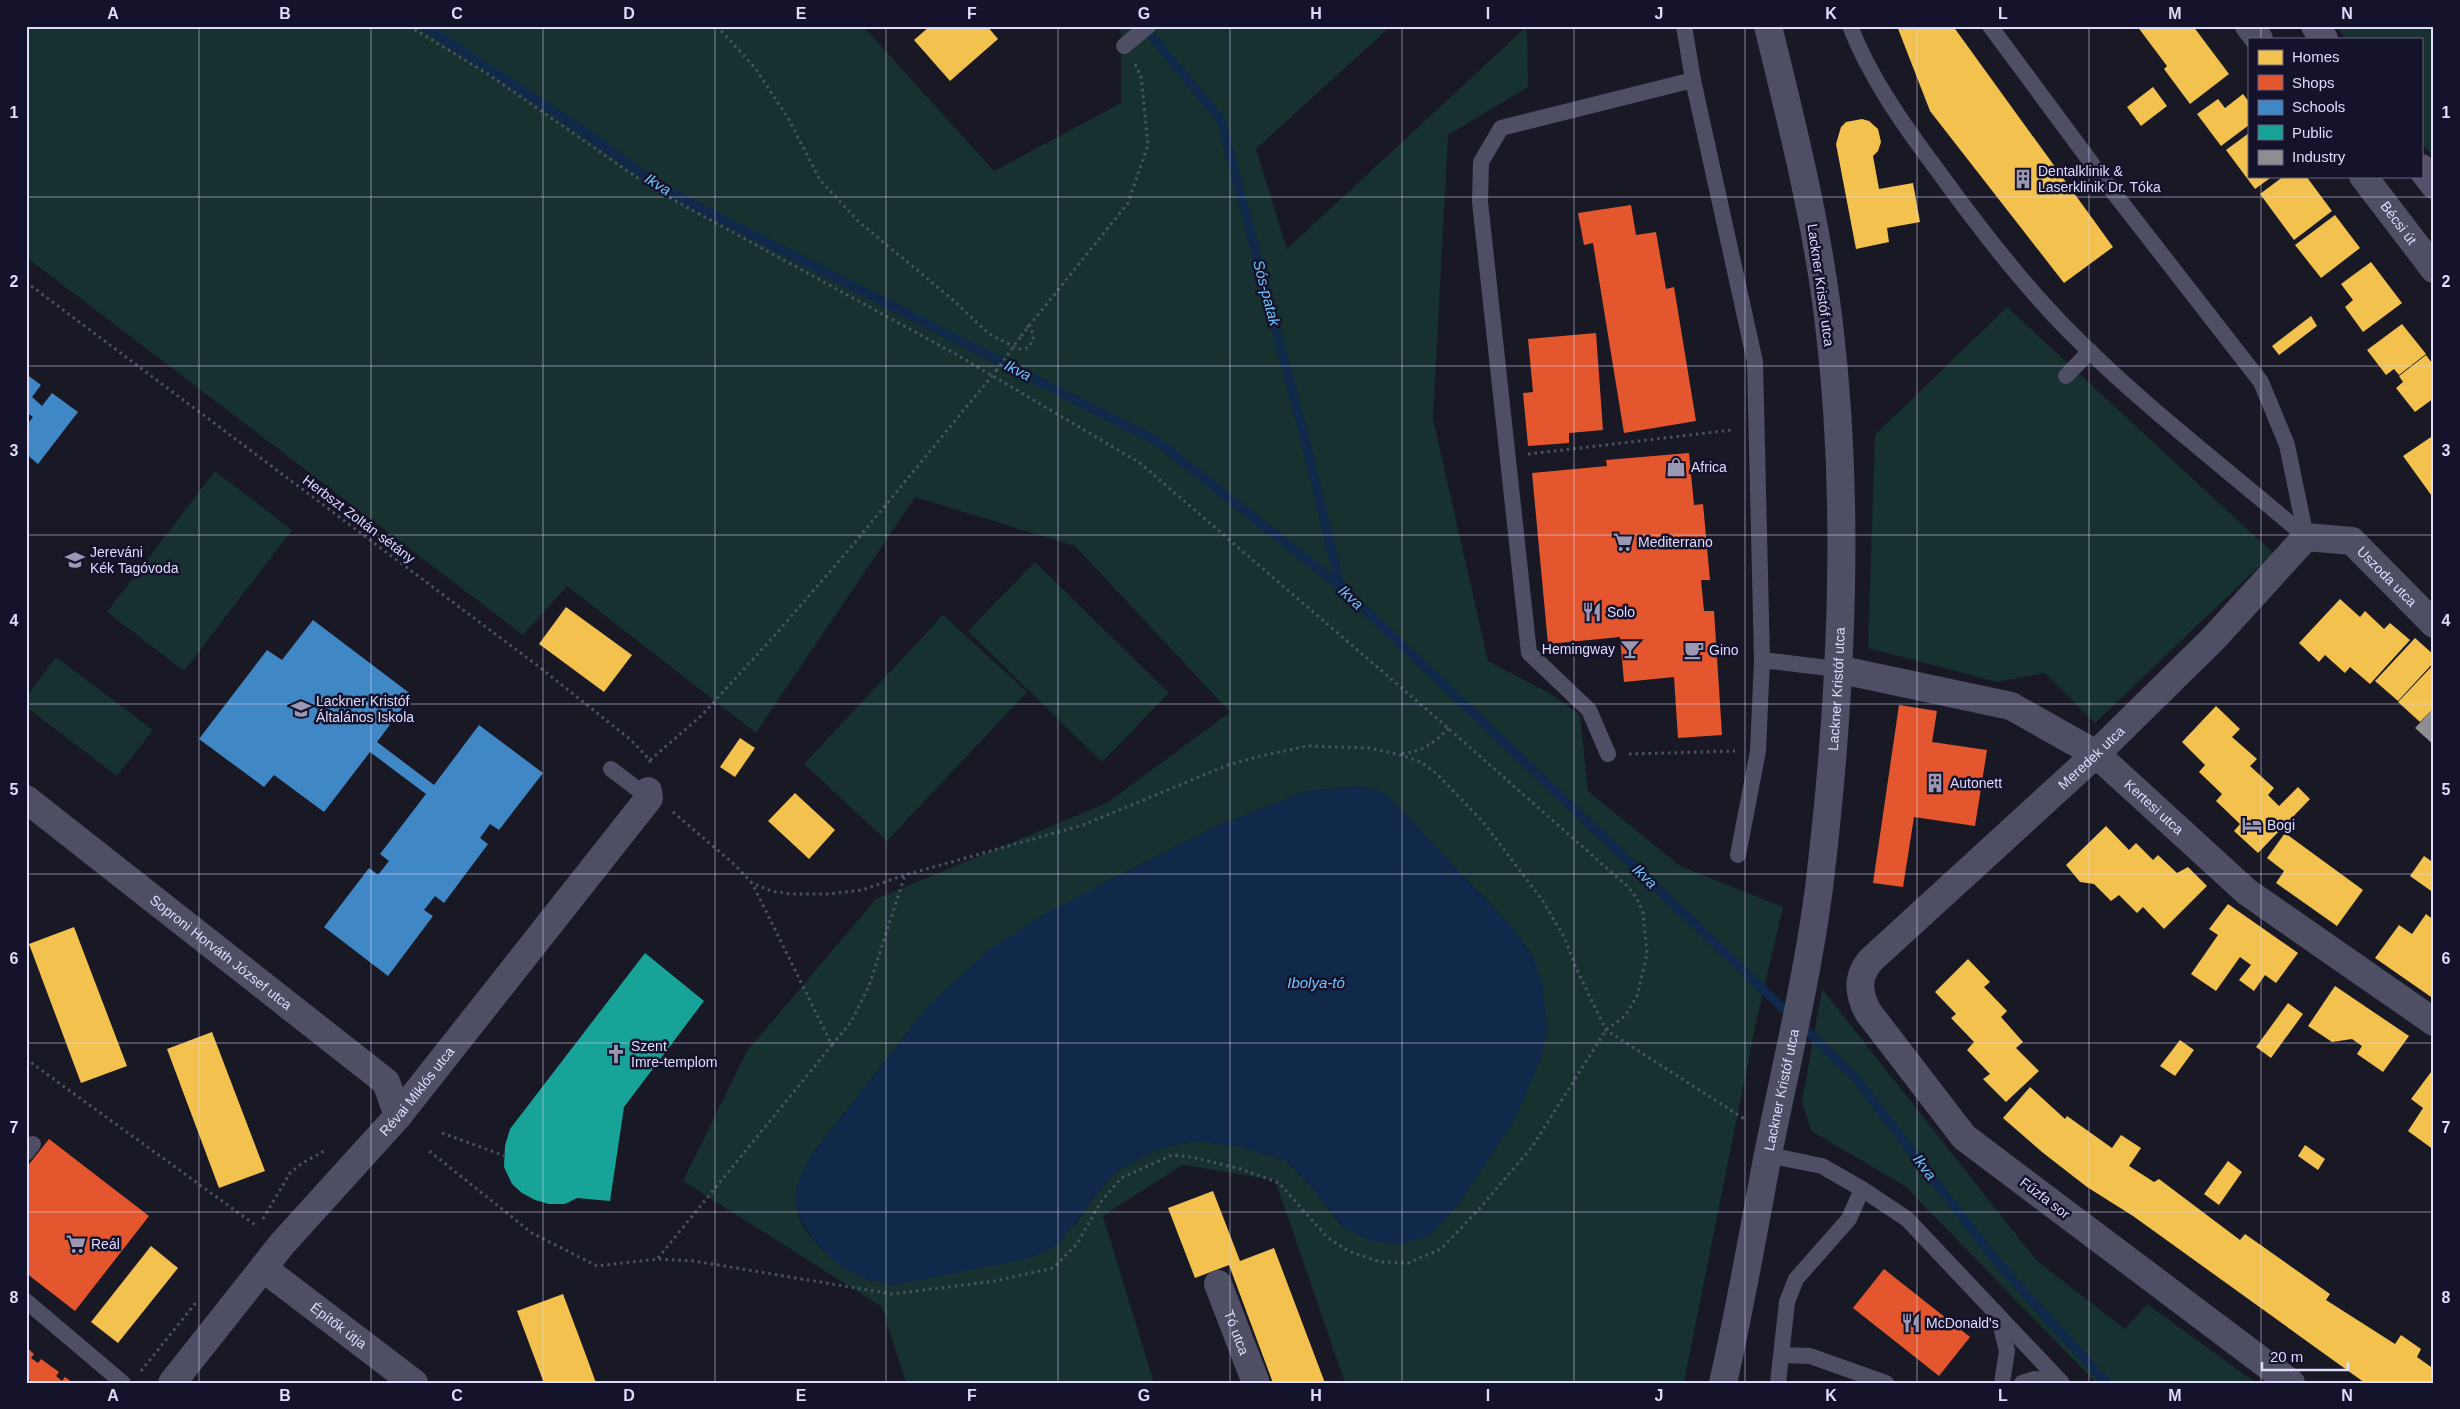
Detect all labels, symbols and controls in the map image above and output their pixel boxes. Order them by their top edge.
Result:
text: A [107,5,119,22]
text: B [279,5,291,22]
text: C [451,5,463,22]
text: D [623,5,635,22]
text: E [796,5,807,22]
text: F [967,5,977,22]
text: G [1138,5,1150,22]
text: H [1310,5,1322,22]
text: I [1486,5,1490,22]
text: J [1655,5,1663,22]
text: K [1825,5,1837,22]
text: L [1998,5,2008,22]
text: M [2168,5,2182,22]
text: N [2341,5,2353,22]
legend [2248,38,2422,178]
text: Homes [2292,48,2340,65]
text: Shops [2292,74,2335,91]
text: Schools [2292,98,2345,115]
text: 1 [10,104,19,121]
text: 1 [2442,104,2451,121]
text: Public [2292,124,2333,141]
text: Industry [2292,148,2346,165]
place label: Dentalklinik & Laserklinik Dr. Tóka [2038,163,2161,195]
building icon: Dentalklinik & Laserklinik Dr. Tóka [2012,168,2034,190]
water label: Ikva [642,170,674,198]
street label: Bécsi út [2377,198,2420,248]
street label: Lackner Kristóf utca [1804,223,1838,348]
water label: Sós-patak [1250,258,1284,329]
text: 2 [10,273,19,290]
text: 2 [2442,273,2451,290]
water label: Ikva [1002,356,1034,384]
text: 3 [10,442,19,459]
text: 3 [2442,442,2451,459]
shop icon: Africa [1665,456,1687,478]
place label: Africa [1691,459,1727,475]
street label: Herbszt Zoltán sétány [300,472,418,566]
supermarket icon: Mediterrano [1612,531,1634,553]
place label: Mediterrano [1638,534,1713,550]
street label: Uszoda utca [2354,543,2420,610]
place label: Jereváni Kék Tagóvoda [90,544,179,576]
school or university icon: Jereváni Kék Tagóvoda [64,549,86,571]
water label: Ikva [1335,581,1367,613]
restaurant icon: Solo [1581,601,1603,623]
place label: Solo [1607,604,1635,620]
text: 4 [10,612,19,629]
text: 4 [2442,612,2451,629]
street label: Lackner Kristóf utca [1825,627,1848,752]
bar icon: Hemingway [1619,638,1641,660]
cafe icon: Gino [1683,639,1705,661]
place label: Hemingway [1542,641,1615,657]
place label: Gino [1709,642,1739,658]
place label: Lackner Kristóf Általános Iskola [316,693,414,725]
school or university icon: Lackner Kristóf Általános Iskola [290,698,312,720]
street label: Meredek utca [2055,723,2128,793]
building icon: Autonett [1924,772,1946,794]
place label: Autonett [1950,775,2002,791]
street label: Kertesi utca [2121,776,2187,838]
text: 5 [10,781,19,798]
text: 5 [2442,781,2451,798]
hotel icon: Bogi [2241,814,2263,836]
place label: Bogi [2267,817,2295,833]
water label: Ikva [1629,860,1661,892]
street label: Soproni Horváth József utca [147,892,295,1013]
text: 6 [10,950,19,967]
text: 6 [2442,950,2451,967]
water label: Ibolya-tó [1287,974,1345,991]
street label: Lackner Kristóf utca [1761,1027,1802,1152]
place label: Szent Imre-templom [631,1038,717,1070]
street label: Révai Miklós utca [376,1043,458,1139]
church icon: Szent Imre-templom [605,1043,627,1065]
text: 7 [10,1119,19,1136]
text: 7 [2442,1119,2451,1136]
water label: Ikva [1910,1151,1940,1183]
street label: Fűzfa sor [2017,1174,2073,1222]
supermarket icon: Reál [65,1233,87,1255]
place label: Reál [91,1236,120,1252]
text: 8 [10,1289,19,1306]
text: 8 [2442,1289,2451,1306]
street label: Építők útja [307,1299,370,1352]
street label: Tó utca [1221,1308,1253,1357]
restaurant icon: McDonald's [1900,1312,1922,1334]
place label: McDonald's [1926,1315,1999,1331]
scale bar [2262,1339,2349,1371]
text: 20 m [2270,1348,2303,1365]
text: A [107,1387,119,1404]
text: B [279,1387,291,1404]
text: C [451,1387,463,1404]
text: D [623,1387,635,1404]
text: E [796,1387,807,1404]
text: F [967,1387,977,1404]
text: G [1138,1387,1150,1404]
text: H [1310,1387,1322,1404]
text: I [1486,1387,1490,1404]
text: J [1655,1387,1663,1404]
text: K [1825,1387,1837,1404]
text: L [1998,1387,2008,1404]
text: M [2168,1387,2182,1404]
text: N [2341,1387,2353,1404]

